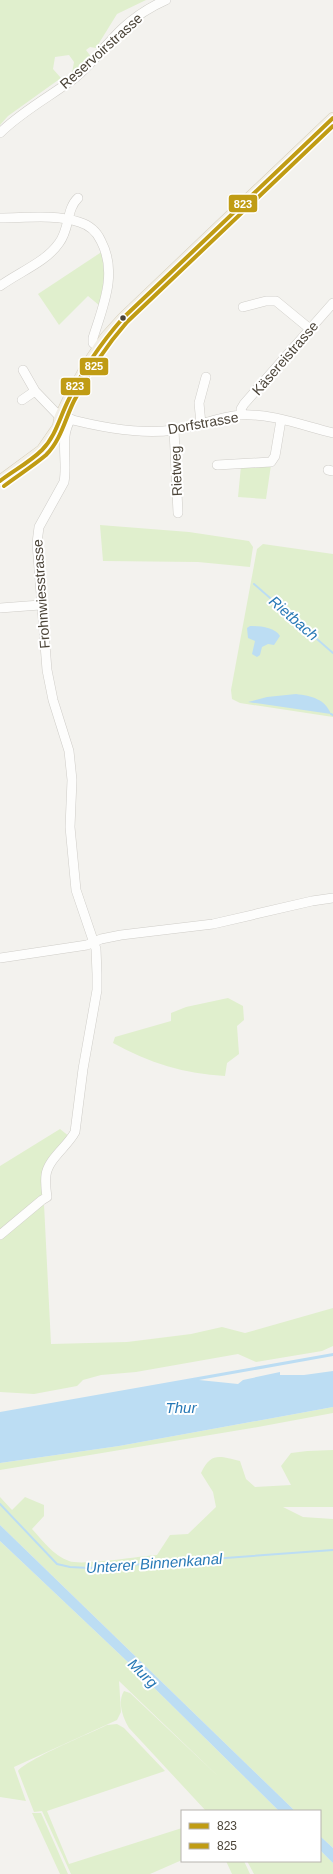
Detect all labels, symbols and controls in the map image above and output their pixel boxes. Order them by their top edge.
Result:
street label: Reservoirstrasse [57,10,146,92]
line badge: 823 [228,194,258,213]
text: 823 [234,198,252,210]
unlabelled marker [118,313,128,323]
street label: Käsereistrasse [249,318,322,398]
line badge: 825 [79,357,109,376]
text: 825 [85,360,103,372]
line badge: 823 [60,377,91,396]
text: 823 [66,380,84,392]
street label: Dorfstrasse [166,409,240,437]
street label: Rietweg [167,445,185,497]
street label: Frohnwiesstrasse [29,539,53,649]
water label: Rietbach [266,592,322,644]
water label: Thur [166,1399,197,1416]
water label: Unterer Binnenkanal [85,1550,223,1576]
water label: Murg [125,1655,162,1691]
legend [181,1810,321,1862]
text: 823 [217,1819,237,1833]
text: 825 [217,1839,237,1853]

